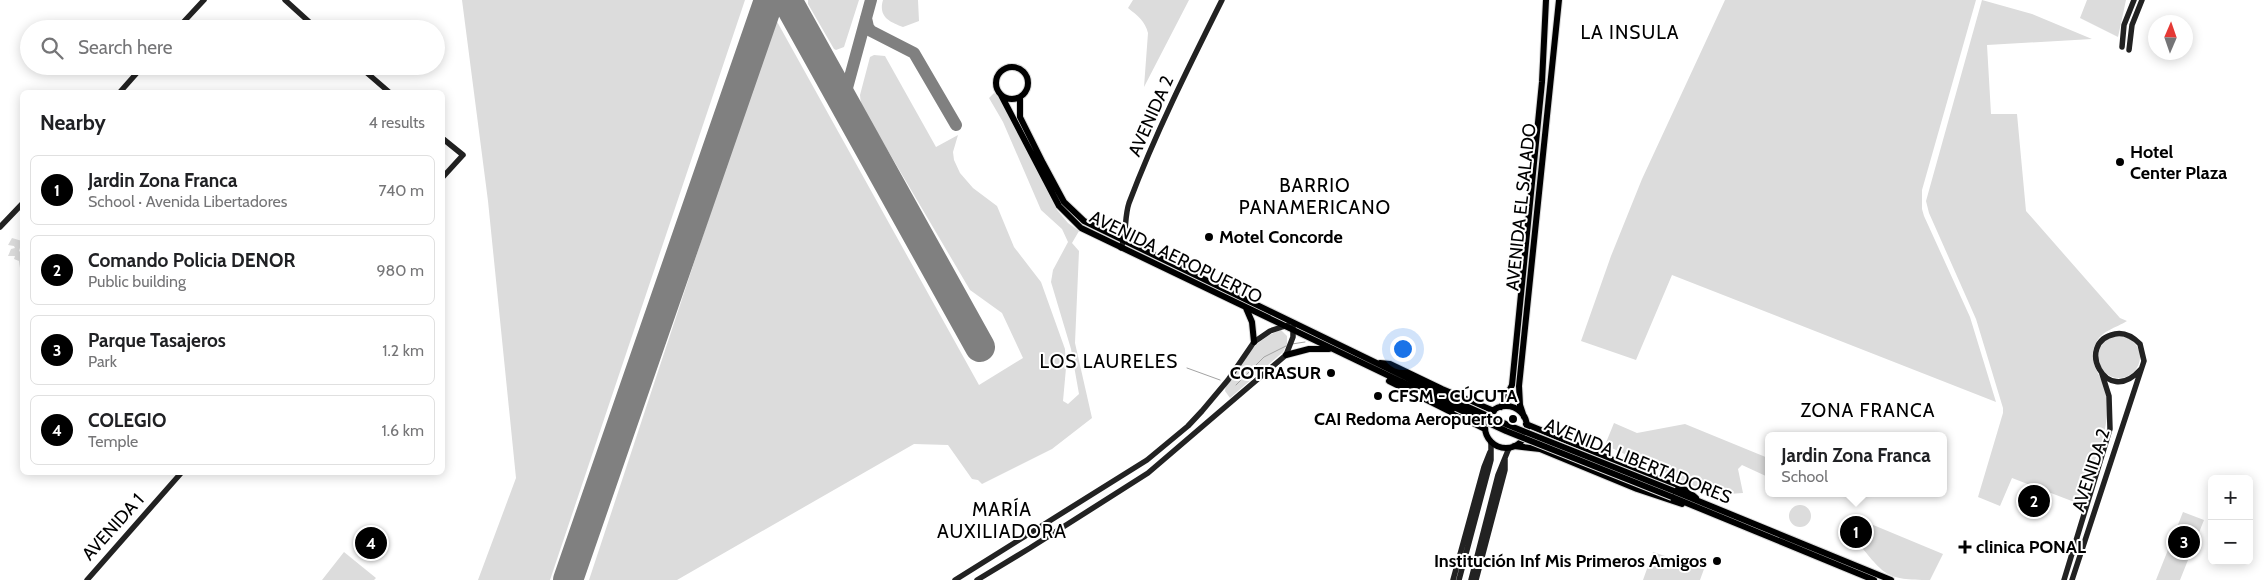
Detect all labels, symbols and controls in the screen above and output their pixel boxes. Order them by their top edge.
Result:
north arrow [2148,15,2193,60]
search box [20,20,445,75]
district label: LA INSULA [1581,21,1679,44]
icon: search [38,34,66,62]
text: Search here [78,36,172,59]
street label: AVENIDA 2 [1123,72,1179,160]
text: Nearby [40,110,106,135]
text: 4 results [368,113,425,132]
street label: AVENIDA EL SALADO [1501,122,1541,292]
place label: Hotel Center Plaza [2130,141,2227,184]
marker: Hotel Center Plaza [2114,156,2126,168]
text: Jardin Zona Franca [88,169,237,192]
district label: BARRIO PANAMERICANO [1239,174,1391,219]
text: 1 [54,181,60,200]
text: 740 m [378,181,424,200]
text: School · Avenida Libertadores [88,192,287,211]
street label: AVENIDA AEROPUERTO [1086,206,1266,308]
place label: Motel Concorde [1219,226,1343,248]
marker: Motel Concorde [1203,231,1215,243]
text: Comando Policia DENOR [88,249,295,272]
text: 2 [53,261,61,280]
text: 980 m [376,261,424,280]
text: Public building [88,272,186,291]
text: Parque Tasajeros [88,329,226,352]
your location [1390,336,1416,362]
text: 3 [53,341,61,360]
text: 1.2 km [382,341,424,360]
district label: LOS LAURELES [1040,350,1178,373]
text: Park [88,352,117,371]
place label: COTRASUR [1230,362,1322,384]
marker: COTRASUR [1325,367,1337,379]
place label: CFSM - CÚCUTA [1388,385,1518,407]
marker: CFSM - CÚCUTA [1372,390,1384,402]
district label: ZONA FRANCA [1801,399,1935,422]
place label: CAI Redoma Aeropuerto [1314,408,1503,430]
text: COLEGIO [88,409,166,432]
marker: CAI Redoma Aeropuerto [1507,413,1519,425]
street label: AVENIDA LIBERTADORES [1541,413,1735,509]
text: 4 [52,421,62,440]
text: 1.6 km [382,421,424,440]
street label: AVENIDA 2 [2067,426,2115,514]
text: Temple [88,432,138,451]
popup [1765,432,1947,497]
text: Jardin Zona Franca [1781,444,1931,467]
text: School [1781,467,1828,486]
map controls [2208,475,2253,565]
button: + [2208,475,2253,520]
pin: 2 [2018,482,2050,520]
street label: AVENIDA 1 [77,489,149,565]
district label: MARÍA AUXILIADORA [937,497,1067,543]
pin: 1 [1840,513,1872,551]
button: − [2208,520,2253,565]
pin: 3 [2168,523,2200,561]
pin: 4 [355,524,387,562]
place label: clinica PONAL [1976,536,2086,558]
marker: clinica PONAL [1958,540,1972,554]
place label: Institución Inf Mis Primeros Amigos [1434,550,1707,572]
marker: Institución Inf Mis Primeros Amigos [1711,555,1723,567]

